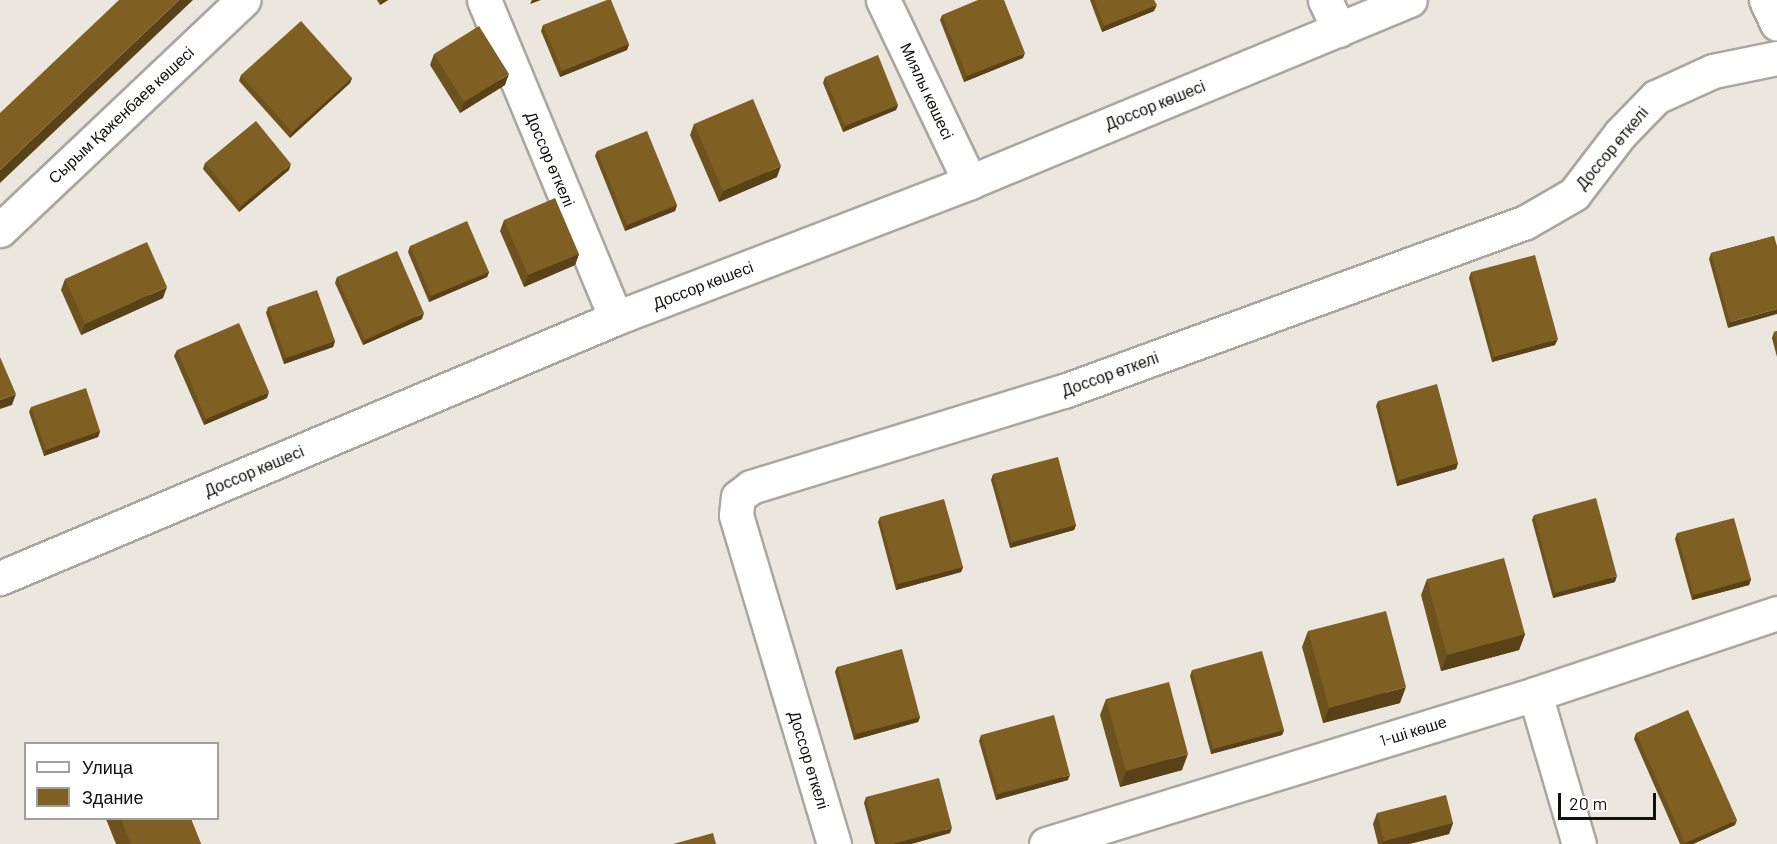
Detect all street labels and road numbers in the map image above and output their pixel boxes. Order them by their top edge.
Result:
street label: Миялы көшесі [896,40,958,142]
street label: Сырым Қаженбаев көшесі [44,43,198,187]
street label: Доссор көшесі [1102,76,1208,134]
street label: Доссор өткелі [1572,103,1652,193]
street label: Доссор өткелі [521,108,579,210]
street label: Доссор көшесі [650,257,756,313]
street label: Доссор өткелі [1059,348,1161,400]
street label: Доссор көшесі [201,441,307,501]
street label: Доссор өткелі [785,709,833,811]
street label: 1-ші көше [1377,712,1449,750]

